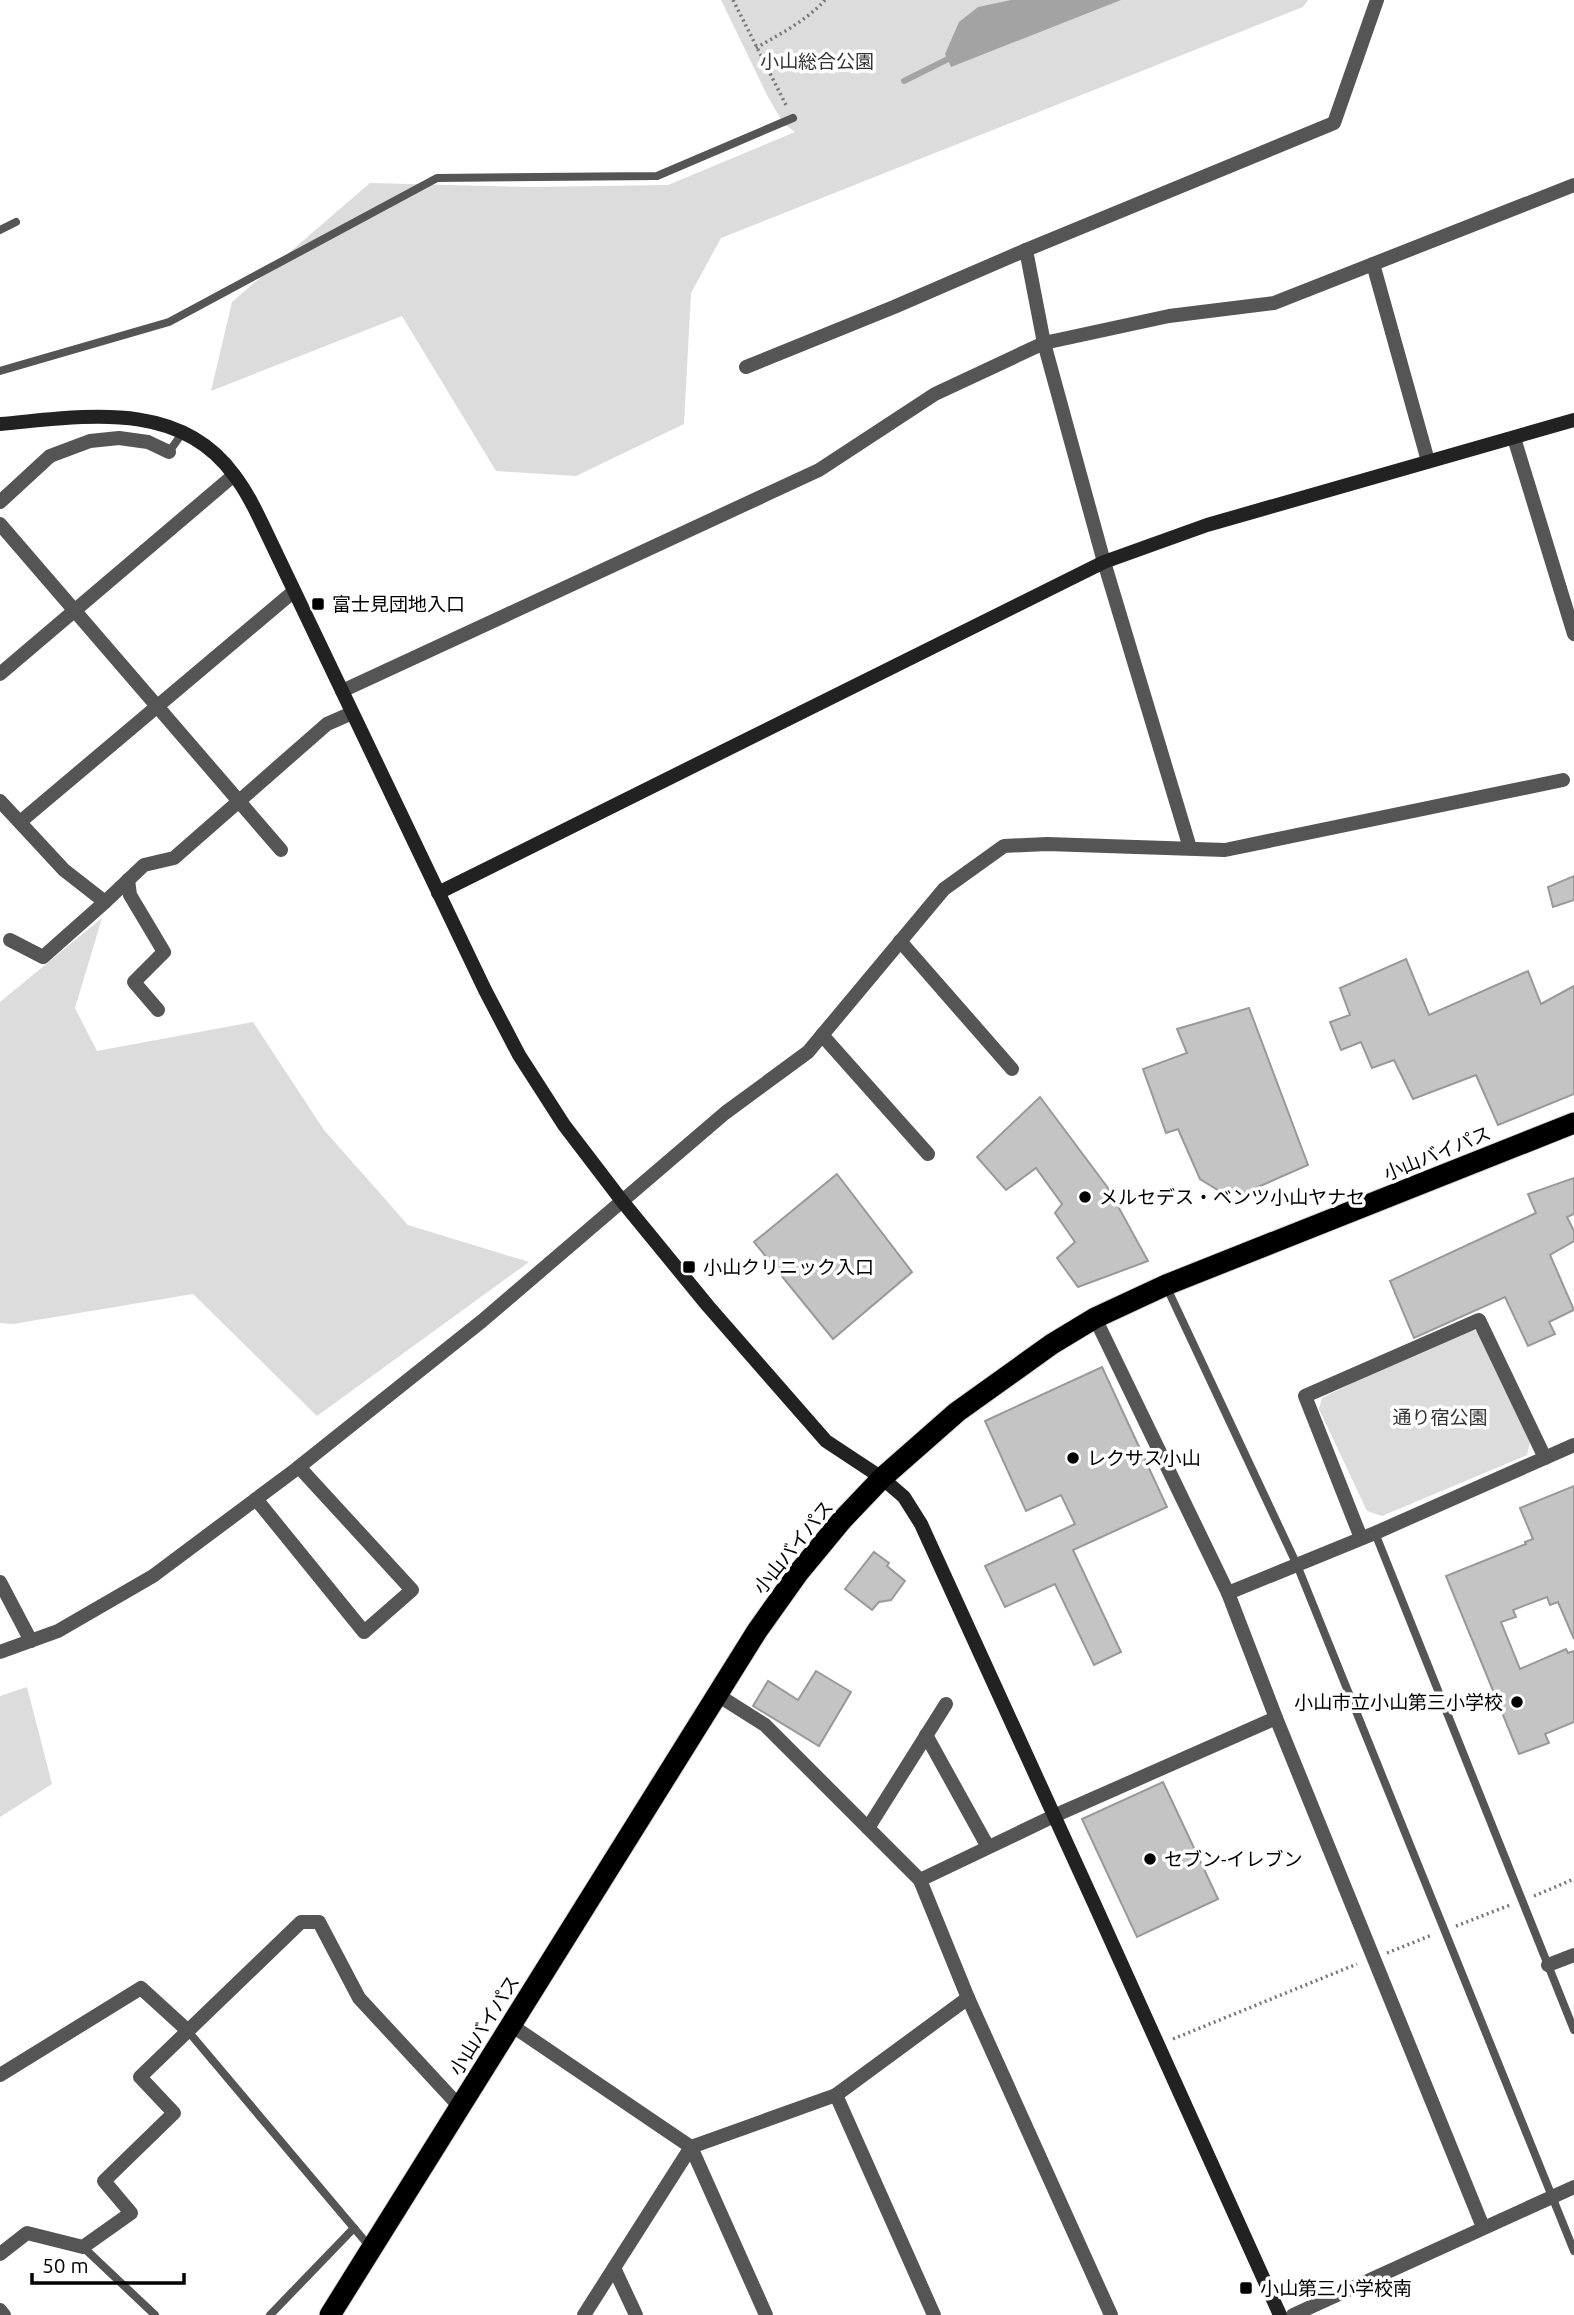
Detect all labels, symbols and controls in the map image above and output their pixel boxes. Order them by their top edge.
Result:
park label: 小山総合公園 [760,50,874,72]
place label: 富士見団地入口 [332,593,465,615]
marker: 富士見団地入口 [310,596,326,612]
street label: 小山バイパス [1380,1122,1494,1184]
place label: メルセデス・ベンツ小山ヤナセ [1099,1186,1365,1208]
marker: メルセデス・ベンツ小山ヤナセ [1077,1189,1093,1205]
place label: 小山クリニック入口 [703,1256,874,1278]
marker: 小山クリニック入口 [681,1259,697,1275]
park label: 通り宿公園 [1392,1406,1488,1428]
place label: レクサス小山 [1087,1447,1201,1469]
marker: レクサス小山 [1065,1450,1081,1466]
street label: 小山バイパス [749,1496,837,1598]
place label: 小山市立小山第三小学校 [1294,1691,1503,1713]
marker: 小山市立小山第三小学校 [1509,1694,1525,1710]
place label: セブン-イレブン [1164,1848,1303,1870]
marker: セブン-イレブン [1142,1851,1158,1867]
street label: 小山バイパス [445,1971,523,2079]
scale bar [32,2242,184,2286]
text: 50 m [42,2253,89,2277]
place label: 小山第三小学校南 [1260,2277,1412,2299]
marker: 小山第三小学校南 [1238,2280,1254,2296]

